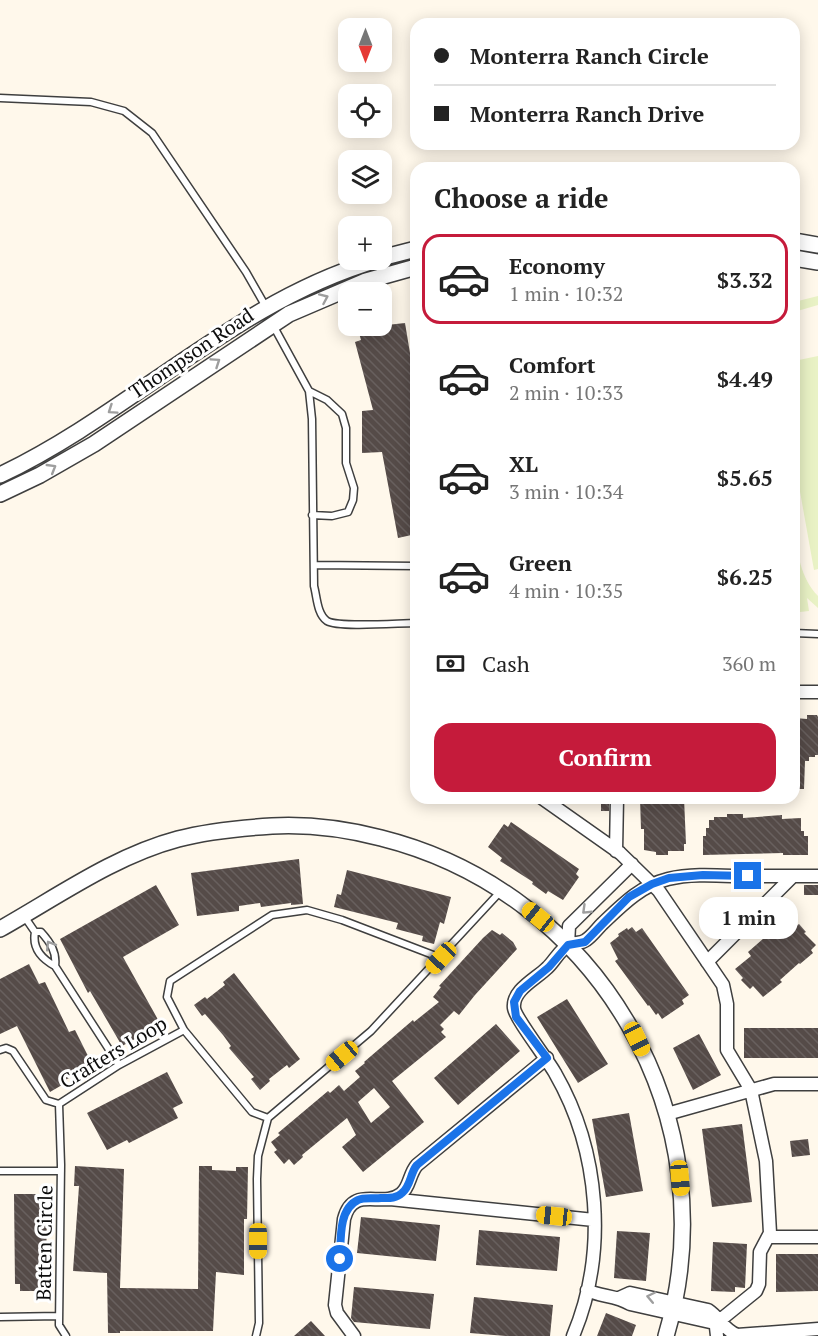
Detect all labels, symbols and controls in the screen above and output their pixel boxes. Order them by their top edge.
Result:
north arrow [338,18,392,72]
map controls [338,18,392,336]
text: Monterra Ranch Circle [470,41,709,70]
button: locate [338,84,392,138]
text: Monterra Ranch Drive [470,99,704,128]
button: layers [338,150,392,204]
text: Choose a ride [434,180,609,216]
button: + [338,216,392,270]
text: Economy [509,251,605,280]
icon: car [437,252,491,306]
text: $3.32 [717,265,773,294]
text: 1 min · 10:32 [509,280,623,307]
button: − [338,282,392,336]
one-way arrow [318,293,329,305]
street label: Thompson Road [123,301,259,405]
text: Comfort [509,350,595,379]
icon: car [437,351,491,405]
one-way arrow [209,358,220,369]
text: $4.49 [717,364,773,393]
text: 2 min · 10:33 [509,379,623,406]
one-way arrow [108,403,119,414]
text: XL [509,449,538,478]
icon: car [437,450,491,504]
text: $5.65 [717,463,773,492]
one-way arrow [46,464,56,475]
text: 3 min · 10:34 [509,478,623,505]
text: Green [509,548,572,577]
icon: car [437,549,491,603]
text: $6.25 [717,562,773,591]
text: 4 min · 10:35 [509,577,623,604]
icon: cash [434,647,467,680]
text: Cash [482,649,530,678]
text: 360 m [722,650,776,677]
button: Confirm [434,723,776,792]
route end [734,862,761,889]
callout: 1 min [698,897,798,939]
car [518,899,558,935]
one-way arrow [582,903,592,914]
text: 1 min [721,904,776,931]
car [422,939,460,977]
one-way arrow [46,941,58,951]
street label: Crafters Loop [54,1009,172,1095]
car [621,1019,653,1059]
car [322,1038,362,1074]
car [669,1159,691,1197]
street label: Batten Circle [29,1185,59,1301]
car [535,1205,573,1227]
car [249,1223,267,1259]
route start [326,1245,353,1272]
one-way arrow [646,1291,656,1304]

